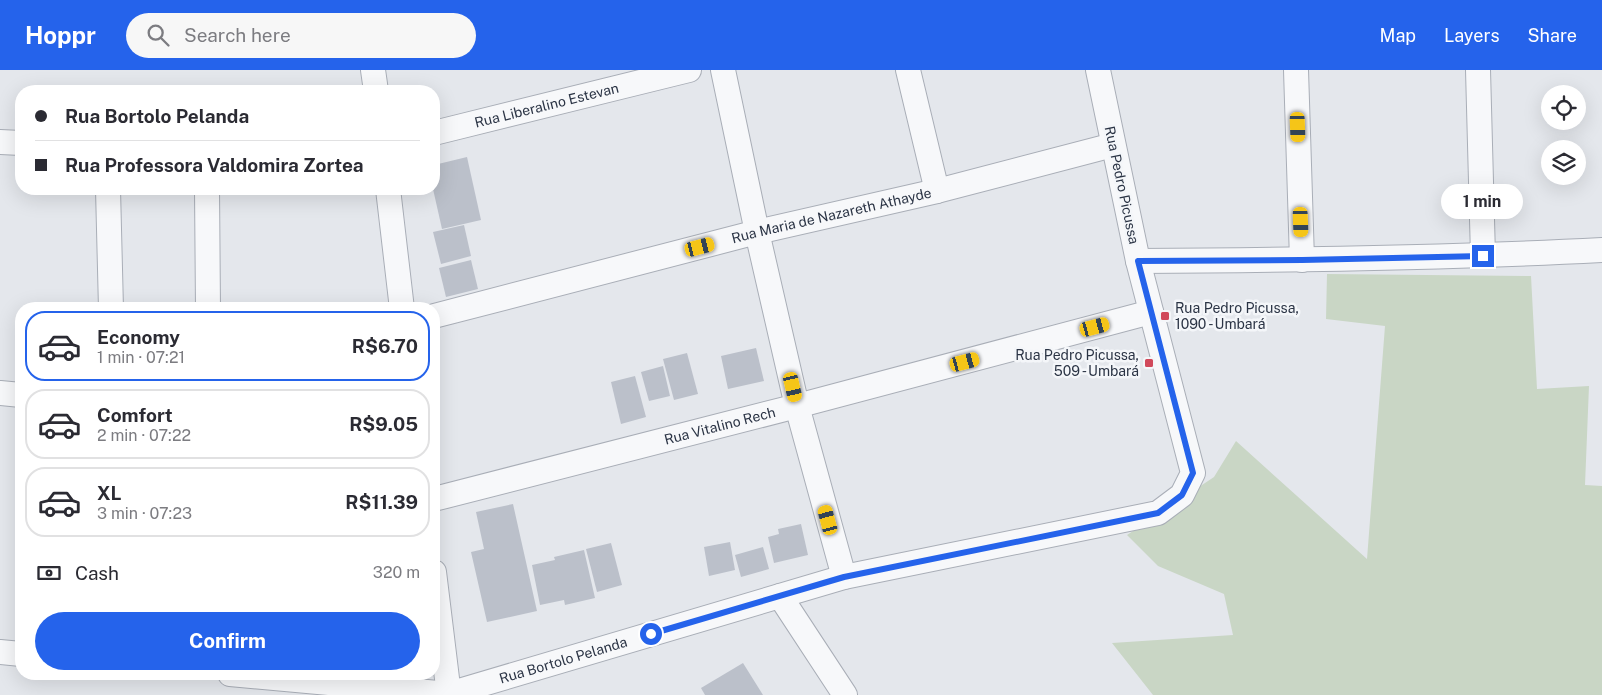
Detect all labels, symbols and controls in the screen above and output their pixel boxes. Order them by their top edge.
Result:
search box [126,13,476,58]
text: Hoppr [25,21,96,49]
icon: search [144,21,172,49]
text: Search here [184,24,291,46]
text: Map [1380,25,1416,46]
text: Layers [1444,25,1500,46]
text: Share [1528,25,1577,46]
street label: Rua Liberalino Estevan [473,80,620,131]
map controls [1541,85,1586,185]
button: locate [1541,85,1586,130]
text: Rua Bortolo Pelanda [65,105,249,127]
car [1289,112,1306,142]
street label: Rua Pedro Picussa [1102,124,1142,246]
button: layers [1541,140,1586,185]
text: Rua Professora Valdomira Zortea [65,154,364,176]
street label: Rua Maria de Nazareth Athayde [730,184,933,246]
callout: 1 min [1442,184,1524,218]
text: 1 min [1463,192,1501,211]
car [1292,207,1309,237]
car [683,236,716,258]
route end [1472,245,1494,267]
place label: Rua Pedro Picussa, 1090 - Umbará [1175,300,1299,332]
marker: Rua Pedro Picussa, 1090 - Umbará [1159,310,1171,322]
car [1078,316,1111,338]
icon: car [37,324,82,369]
text: Economy [97,326,180,348]
text: R$6.70 [352,335,418,357]
place label: Rua Pedro Picussa, 509 - Umbará [1015,347,1139,379]
text: 1 min · 07:21 [97,348,185,367]
car [948,351,981,373]
marker: Rua Pedro Picussa, 509 - Umbará [1143,357,1155,369]
car [782,371,803,403]
icon: car [37,402,82,447]
text: Comfort [97,404,173,426]
street label: Rua Vitalino Rech [662,404,777,448]
text: R$9.05 [349,413,418,435]
text: 2 min · 07:22 [97,426,191,445]
icon: car [37,480,82,525]
text: XL [97,482,122,504]
text: R$11.39 [345,491,418,513]
text: 3 min · 07:23 [97,504,192,523]
car [816,504,839,536]
icon: cash [35,559,63,587]
text: Cash [75,562,119,584]
text: 320 m [373,563,420,582]
button: Confirm [35,612,420,670]
route start [640,623,662,645]
street label: Rua Bortolo Pelanda [497,634,629,687]

